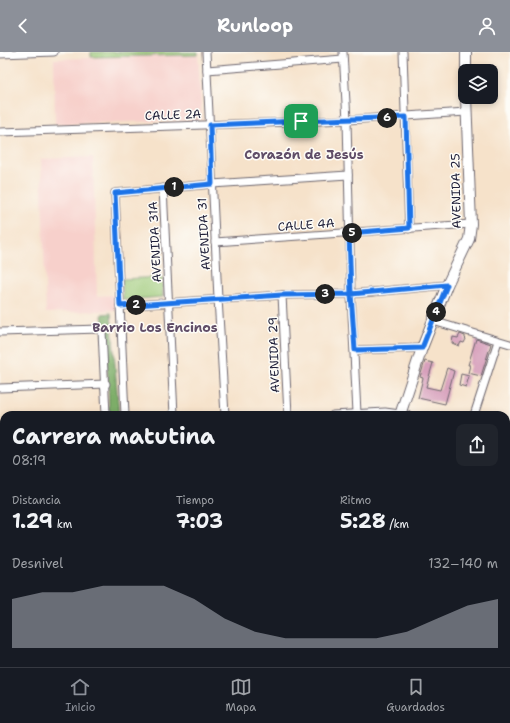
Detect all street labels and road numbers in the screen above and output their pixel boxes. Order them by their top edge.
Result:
street label: CALLE 2A [145,106,202,124]
street label: AVENIDA 25 [447,153,465,229]
street label: AVENIDA 31 [194,197,214,271]
street label: AVENIDA 31A [145,201,165,283]
street label: CALLE 4A [277,215,335,235]
street label: AVENIDA 29 [265,317,283,393]

